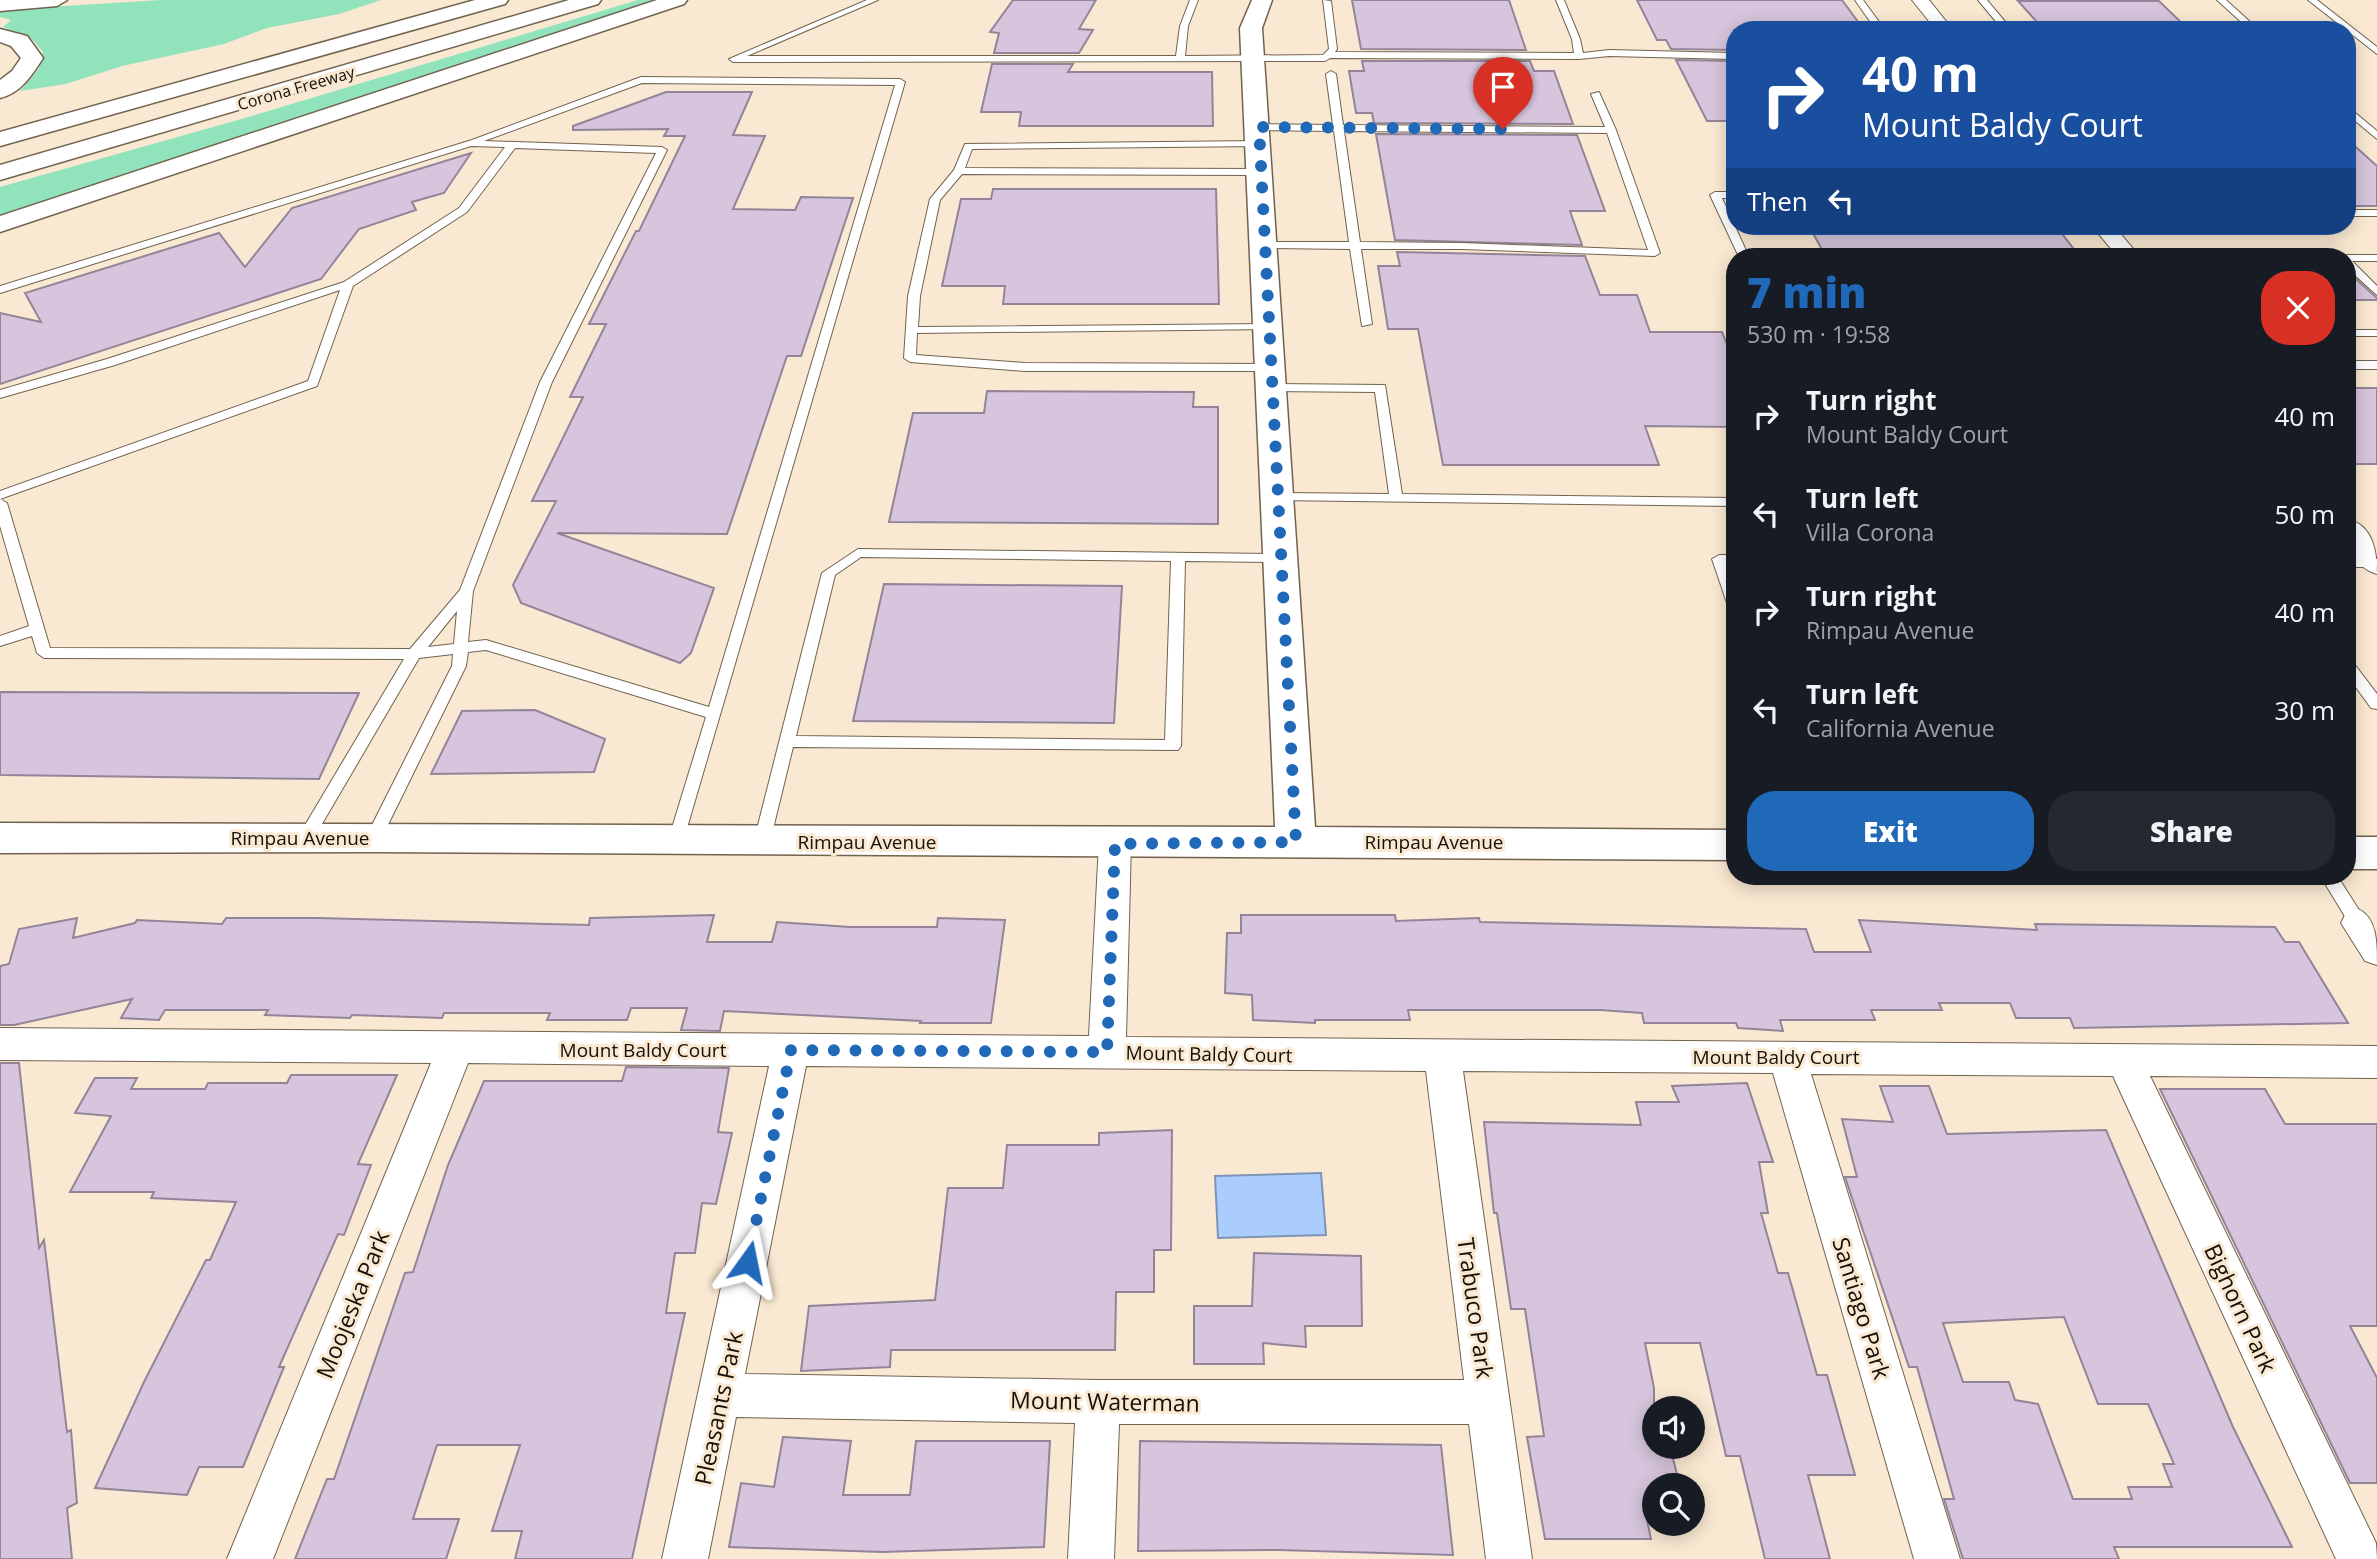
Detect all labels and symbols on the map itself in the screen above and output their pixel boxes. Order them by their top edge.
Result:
pin [1473,57,1533,129]
street label: Corona Freeway [235,61,358,115]
street label: Rimpau Avenue [230,825,370,851]
street label: Rimpau Avenue [797,829,937,855]
street label: Rimpau Avenue [1364,829,1504,855]
street label: Mount Baldy Court [560,1037,727,1063]
street label: Mount Baldy Court [1125,1040,1293,1068]
street label: Mount Baldy Court [1693,1044,1860,1070]
street label: Moojeska Park [308,1225,396,1383]
position arrow [711,1225,785,1299]
street label: Santiago Park [1825,1233,1899,1383]
street label: Trabuco Park [1450,1235,1502,1381]
street label: Bighorn Park [2197,1238,2285,1378]
street label: Pleasants Park [686,1328,750,1488]
street label: Mount Waterman [1010,1383,1200,1419]

